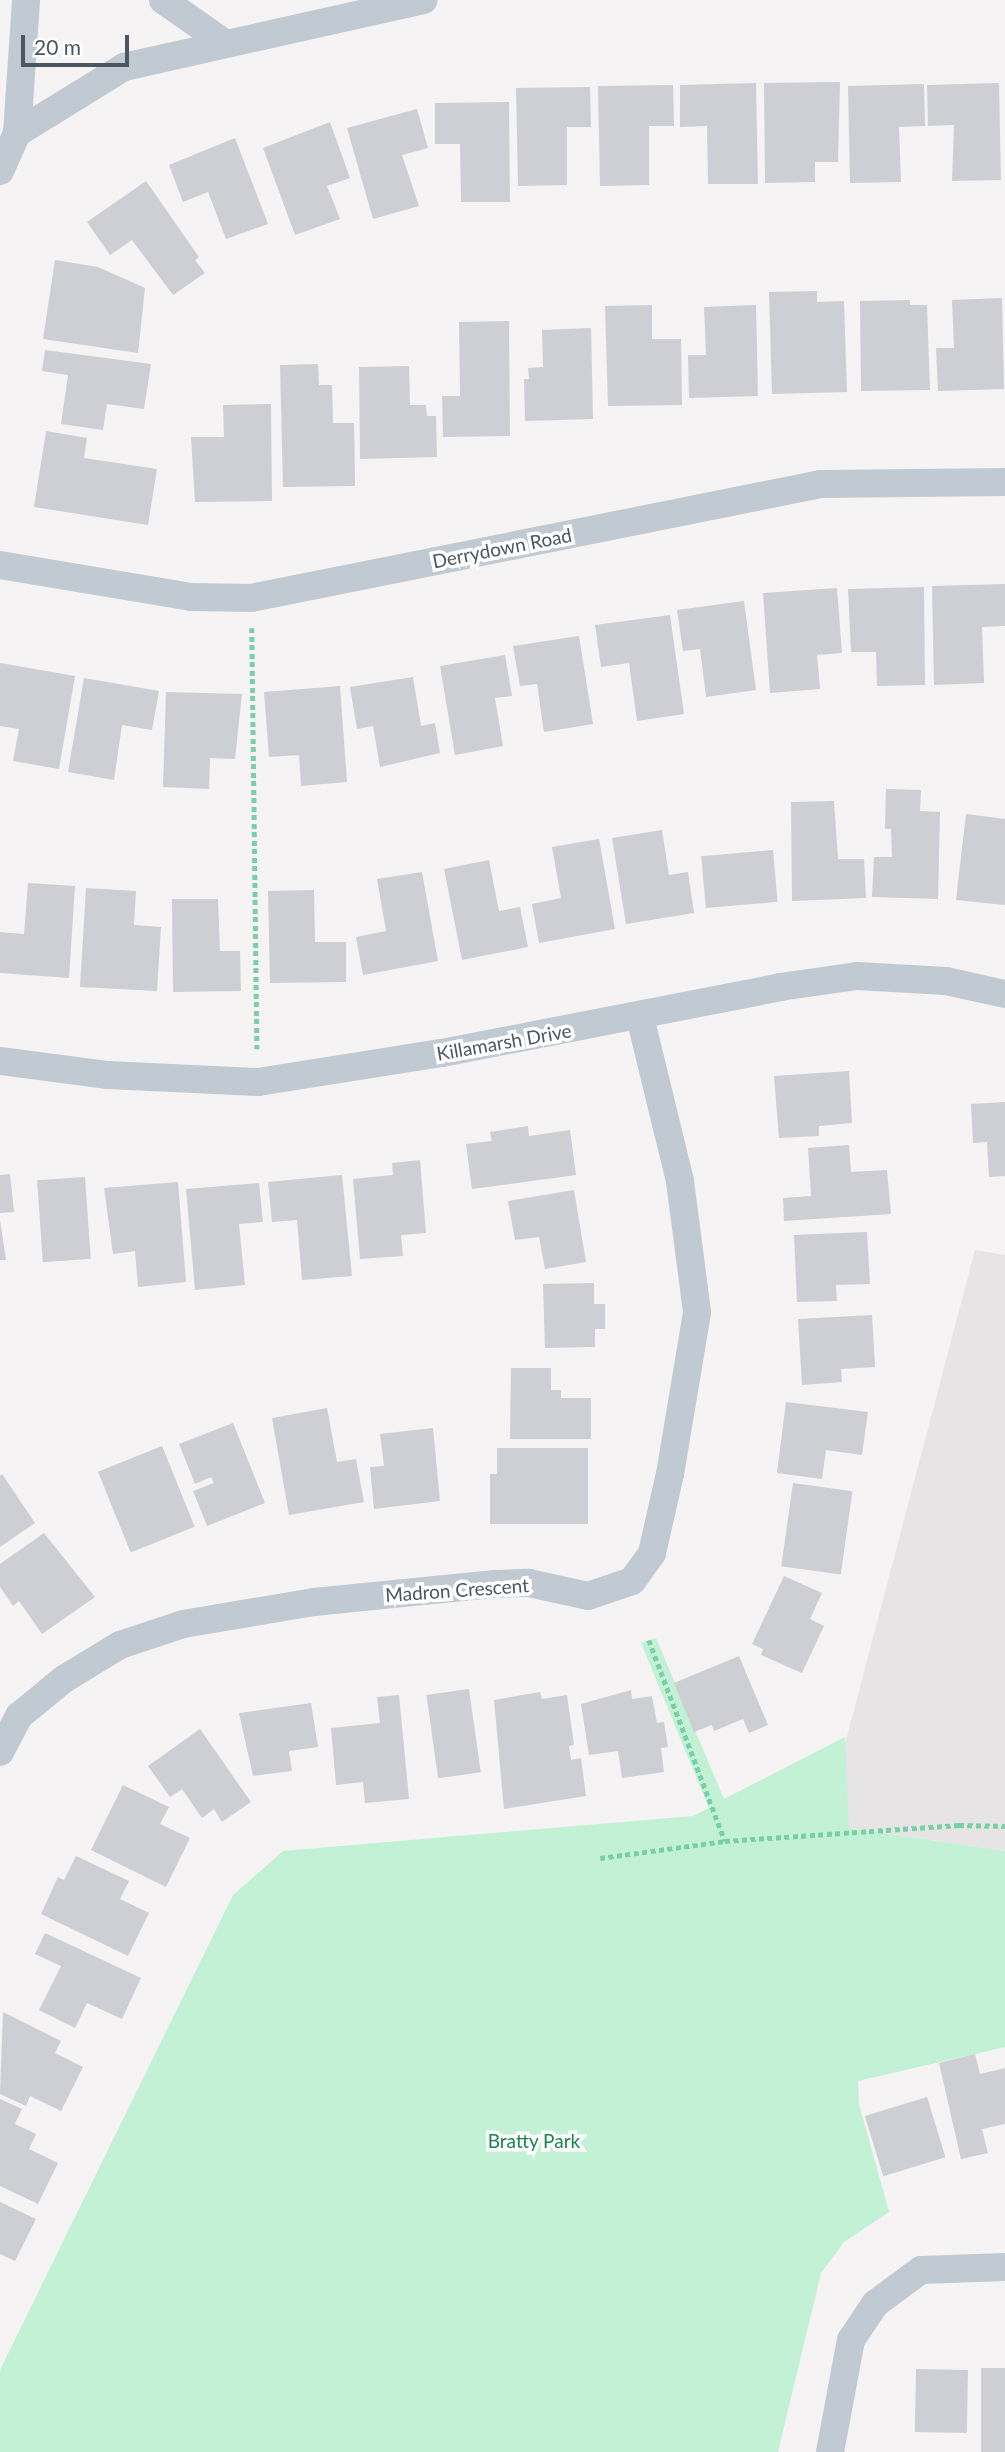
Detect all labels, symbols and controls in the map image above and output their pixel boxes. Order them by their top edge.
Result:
scale bar [24,21,133,65]
text: 20 m [34,34,81,59]
street label: Derrydown Road [430,523,574,573]
street label: Killamarsh Drive [435,1019,573,1065]
street label: Madron Crescent [384,1574,530,1606]
park label: Bratty Park [488,2130,580,2152]

